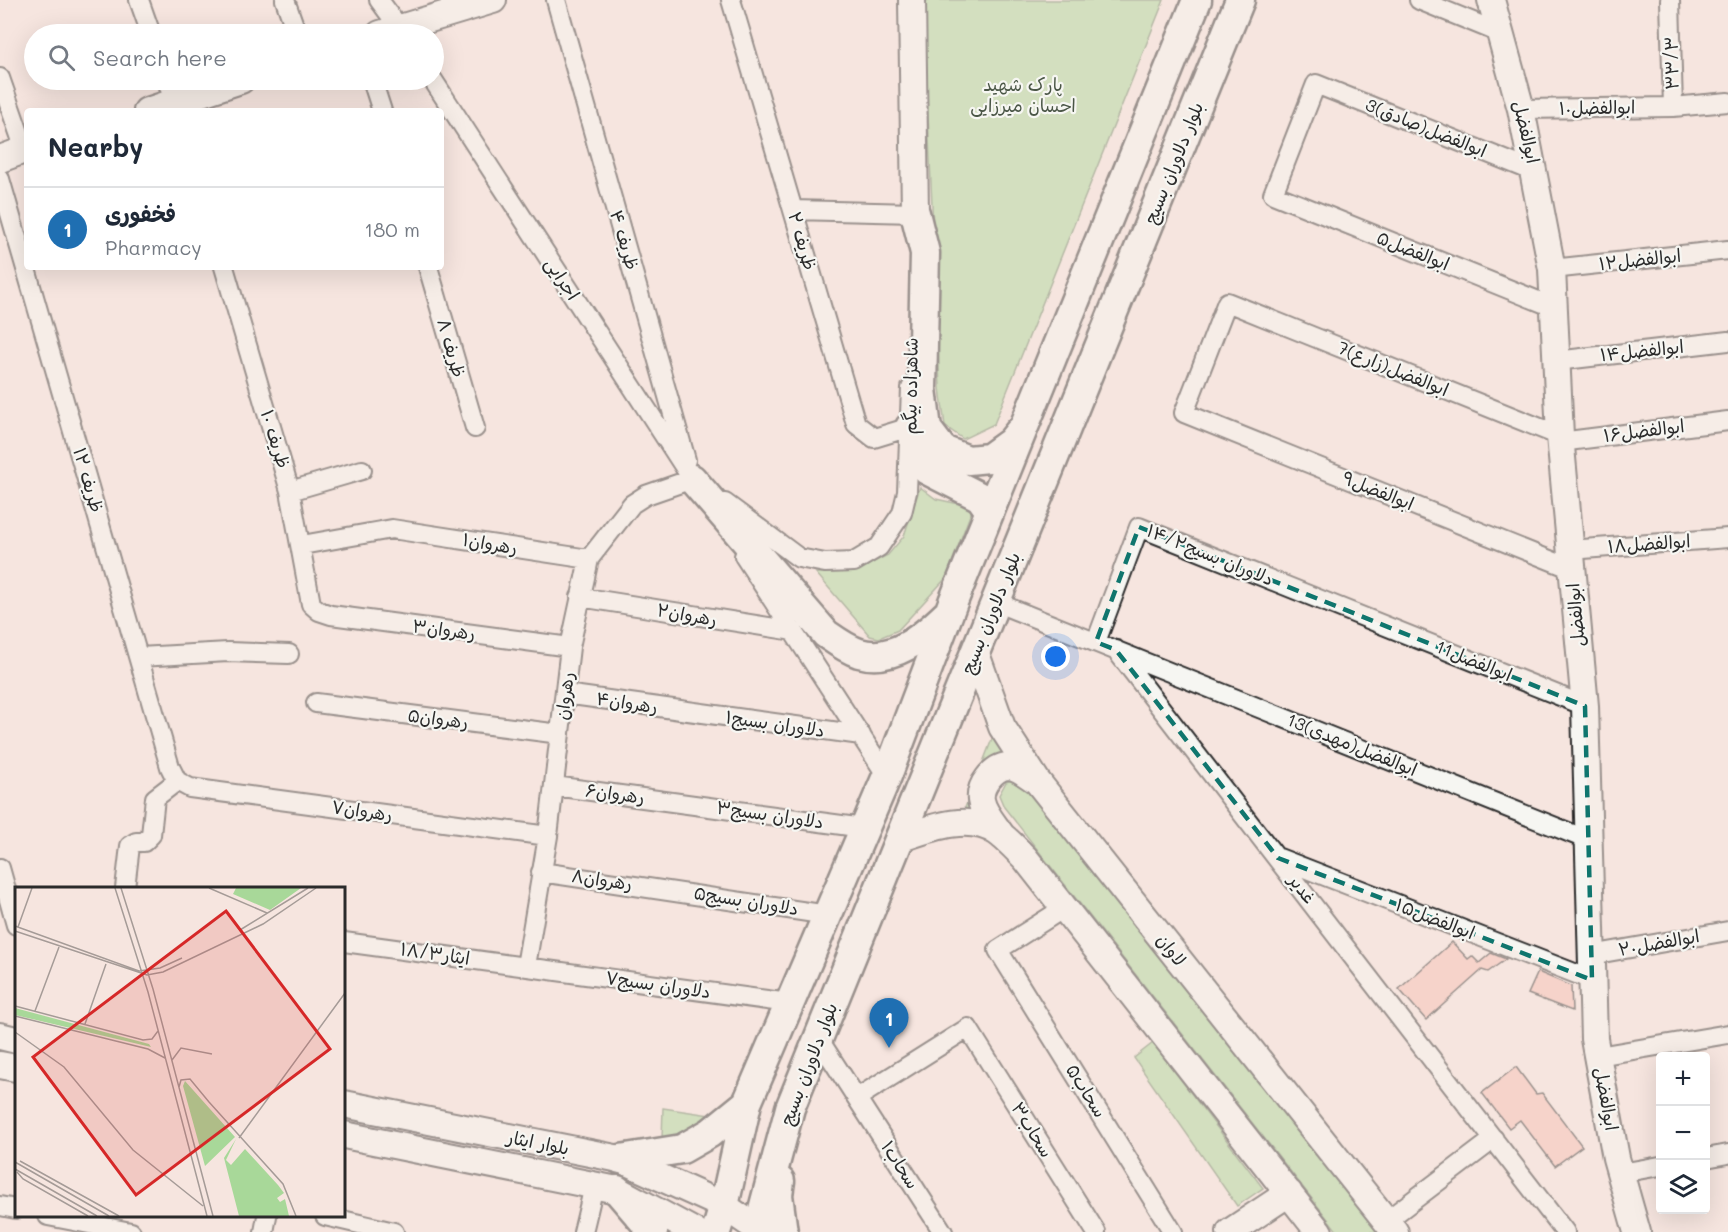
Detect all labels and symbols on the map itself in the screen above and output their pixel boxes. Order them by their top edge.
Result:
street label: ۳۳/۳ [1659,36,1683,90]
park label: پارک شهید احسان میرزایی [970,72,1076,117]
street label: 3ابوالفضل(صادق) [1362,92,1491,162]
street label: ابوالفضل۱۰ [1559,94,1635,120]
street label: بلوار دلاوران بسیج [1138,98,1209,227]
street label: ابوالفضل [1508,98,1546,166]
street label: ظریف ۴ [605,207,645,272]
street label: ظریف ۲ [783,209,823,273]
street label: ابوالفضل۵ [1373,225,1453,276]
street label: ابوالفضل۱۲ [1597,243,1682,275]
street label: اجرایی [540,252,586,304]
street label: ظریف ۸ [432,315,472,380]
street label: ابوالفضل۱۴ [1599,334,1685,366]
street label: 7ابوالفضل(زارع) [1334,335,1452,402]
street label: شاهزاده بیگم [897,337,926,435]
street label: ظریف ۱۰ [256,407,296,471]
street label: ابوالفضل۱۶ [1602,413,1686,447]
street label: ظریف ۱۲ [68,445,110,515]
street label: ابوالفضل۹ [1339,465,1418,515]
street label: ۱۴/۲دلاوران بسیج [1143,518,1277,591]
street label: رهروان۱ [461,527,519,559]
street label: ابوالفضل۱۸ [1607,528,1691,558]
street label: بلوار دلاوران بسیج [955,548,1026,677]
street label: ابوالفضل [1560,582,1590,648]
street label: رهروان۲ [655,597,719,631]
street label: رهروان۳ [411,613,477,645]
street label: 11ابوالفضل [1433,634,1516,686]
your location [1041,642,1070,671]
street label: رهروان [549,670,579,721]
street label: رهروان۴ [595,686,660,718]
street label: رهروان۵ [406,702,470,734]
street label: دلاوران بسیج۱ [724,704,826,743]
street label: 13ابوالفضل(مهدی) [1284,707,1421,781]
street label: رهروان۶ [584,777,646,809]
street label: رهروان۷ [330,794,394,826]
street label: دلاوران بسیج۳ [715,795,825,834]
street label: رهروان۸ [570,863,634,895]
street label: غدیر [1282,867,1322,908]
street label: دلاوران بسیج۵ [692,880,800,921]
inset map [15,887,345,1217]
street label: ابوالفضل۱۵ [1392,892,1478,944]
street label: ابوالفضل۲۰ [1616,923,1701,961]
street label: لاوان [1152,928,1192,971]
street label: ایثار۱۸/۳ [399,936,472,970]
street label: دلاوران بسیج۷ [604,965,712,1004]
pin: 1 [870,998,908,1048]
street label: بلوار دلاوران بسیج [774,999,843,1129]
street label: ۵سحاب [1061,1059,1113,1122]
street label: ابوالفضل [1590,1065,1624,1132]
street label: ۳سحاب [1006,1097,1059,1162]
street label: بلوار ایثار [503,1124,571,1160]
street label: ۱سحاب [876,1136,925,1193]

